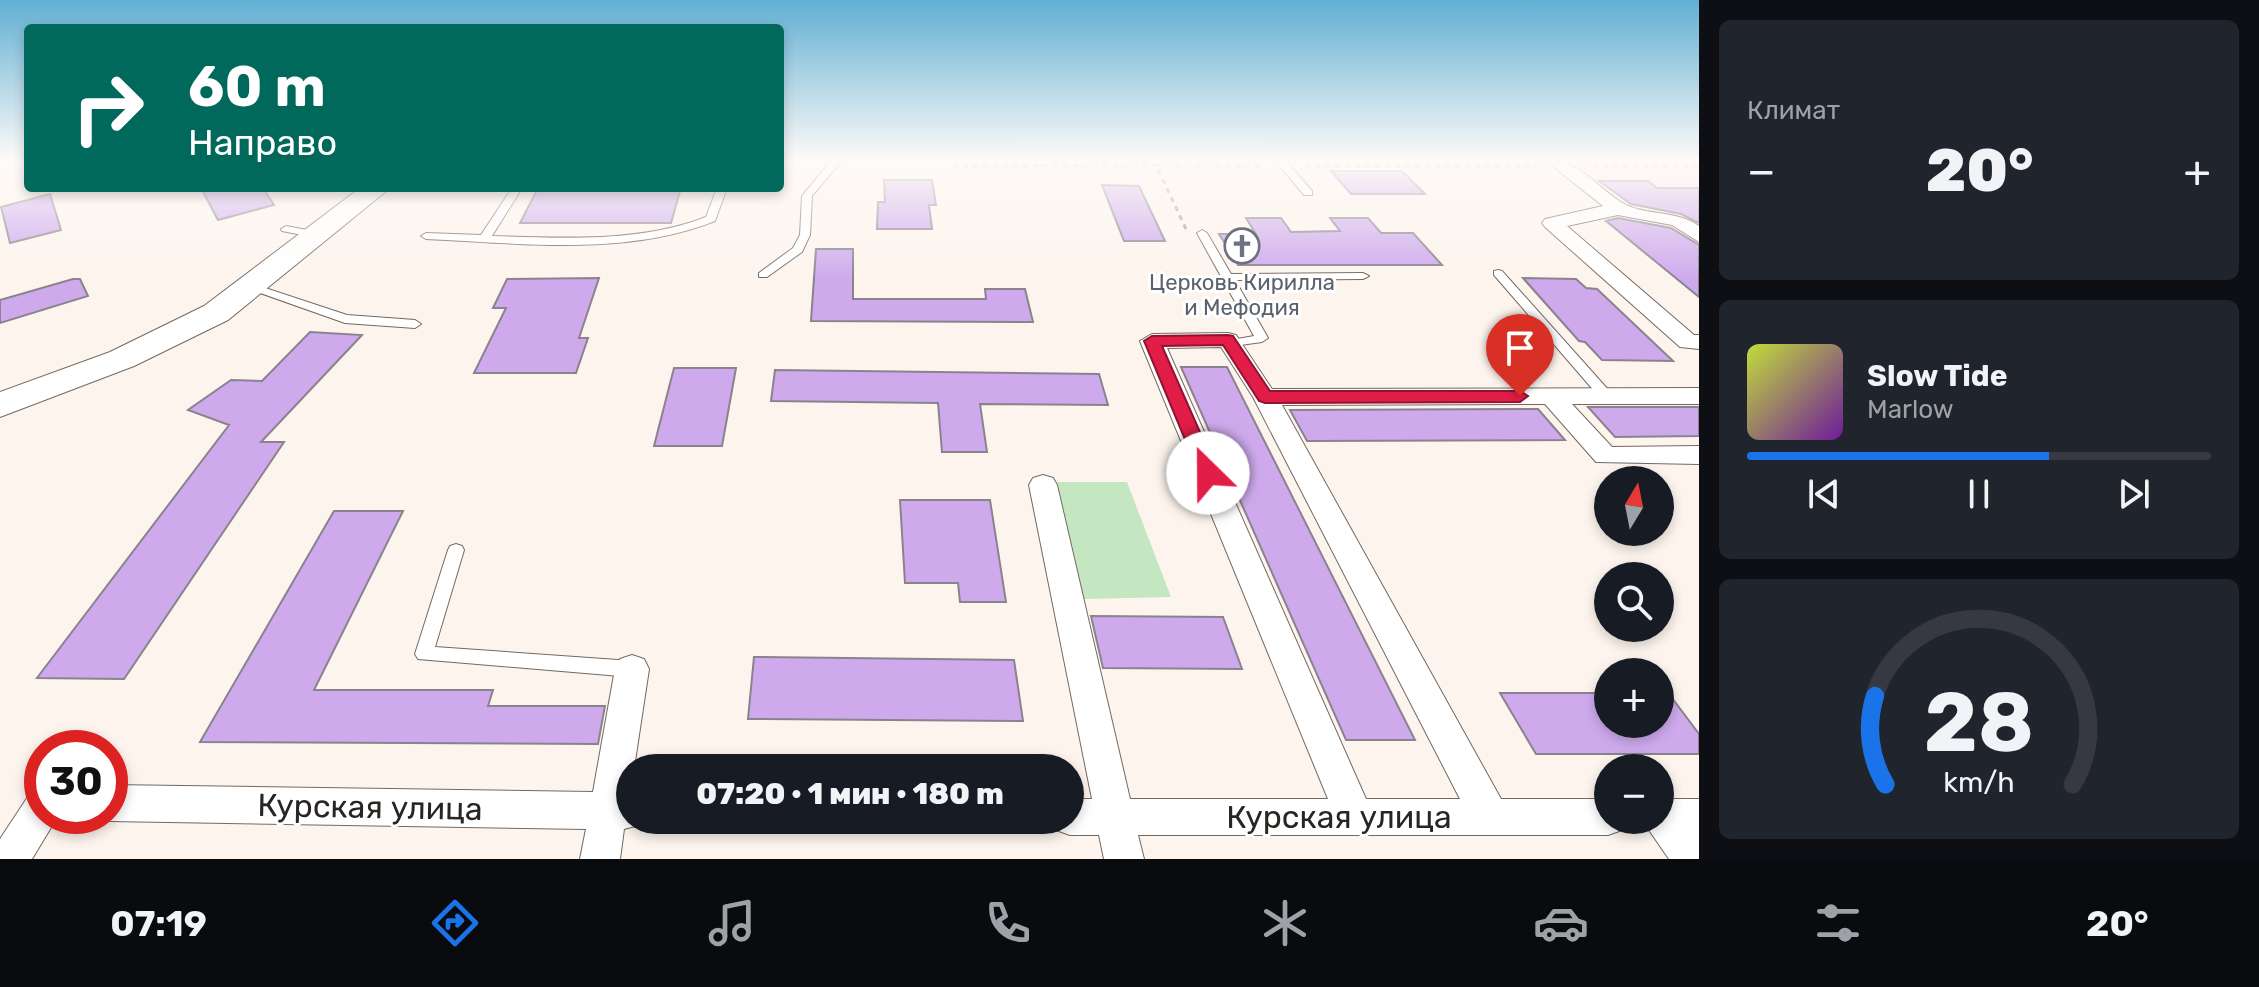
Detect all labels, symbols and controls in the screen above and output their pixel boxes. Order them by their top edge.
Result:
text: 60 m [188,54,326,120]
icon: right [56,56,160,160]
text: Климат [1747,95,1840,126]
text: Направо [188,121,337,164]
text: 20° [1926,135,2033,206]
text: − [1747,145,1776,197]
text: + [2184,145,2211,197]
church icon: Церковь Кирилла и Мефодия [1223,227,1261,265]
place label: Церковь Кирилла и Мефодия [1149,269,1335,321]
pin [1486,314,1554,396]
icon: arrive [1498,326,1542,370]
text: Slow Tide [1867,358,2007,394]
text: Marlow [1867,394,1954,425]
position arrow [1166,431,1250,515]
north arrow [1594,466,1674,546]
map controls [1594,466,1674,834]
icon: previous [1802,472,1846,516]
icon: pause [1957,472,2001,516]
icon: next [2112,472,2156,516]
button: search [1594,562,1674,642]
button: + [1594,658,1674,738]
text: 28 [1924,673,2034,772]
speed limit sign: 30 [24,730,128,834]
button: − [1594,754,1674,834]
text: km/h [1943,765,2015,799]
text: 07:20 · 1 мин · 180 m [696,776,1004,812]
street label: Курская улица [257,786,483,828]
street label: Курская улица [1226,798,1452,836]
icon: directions [427,895,483,951]
icon: music [704,895,760,951]
icon: phone [980,895,1036,951]
icon: climate [1257,895,1313,951]
icon: car [1533,895,1589,951]
icon: filters [1810,895,1866,951]
text: 07:19 [110,902,207,945]
text: 20° [2086,902,2149,945]

